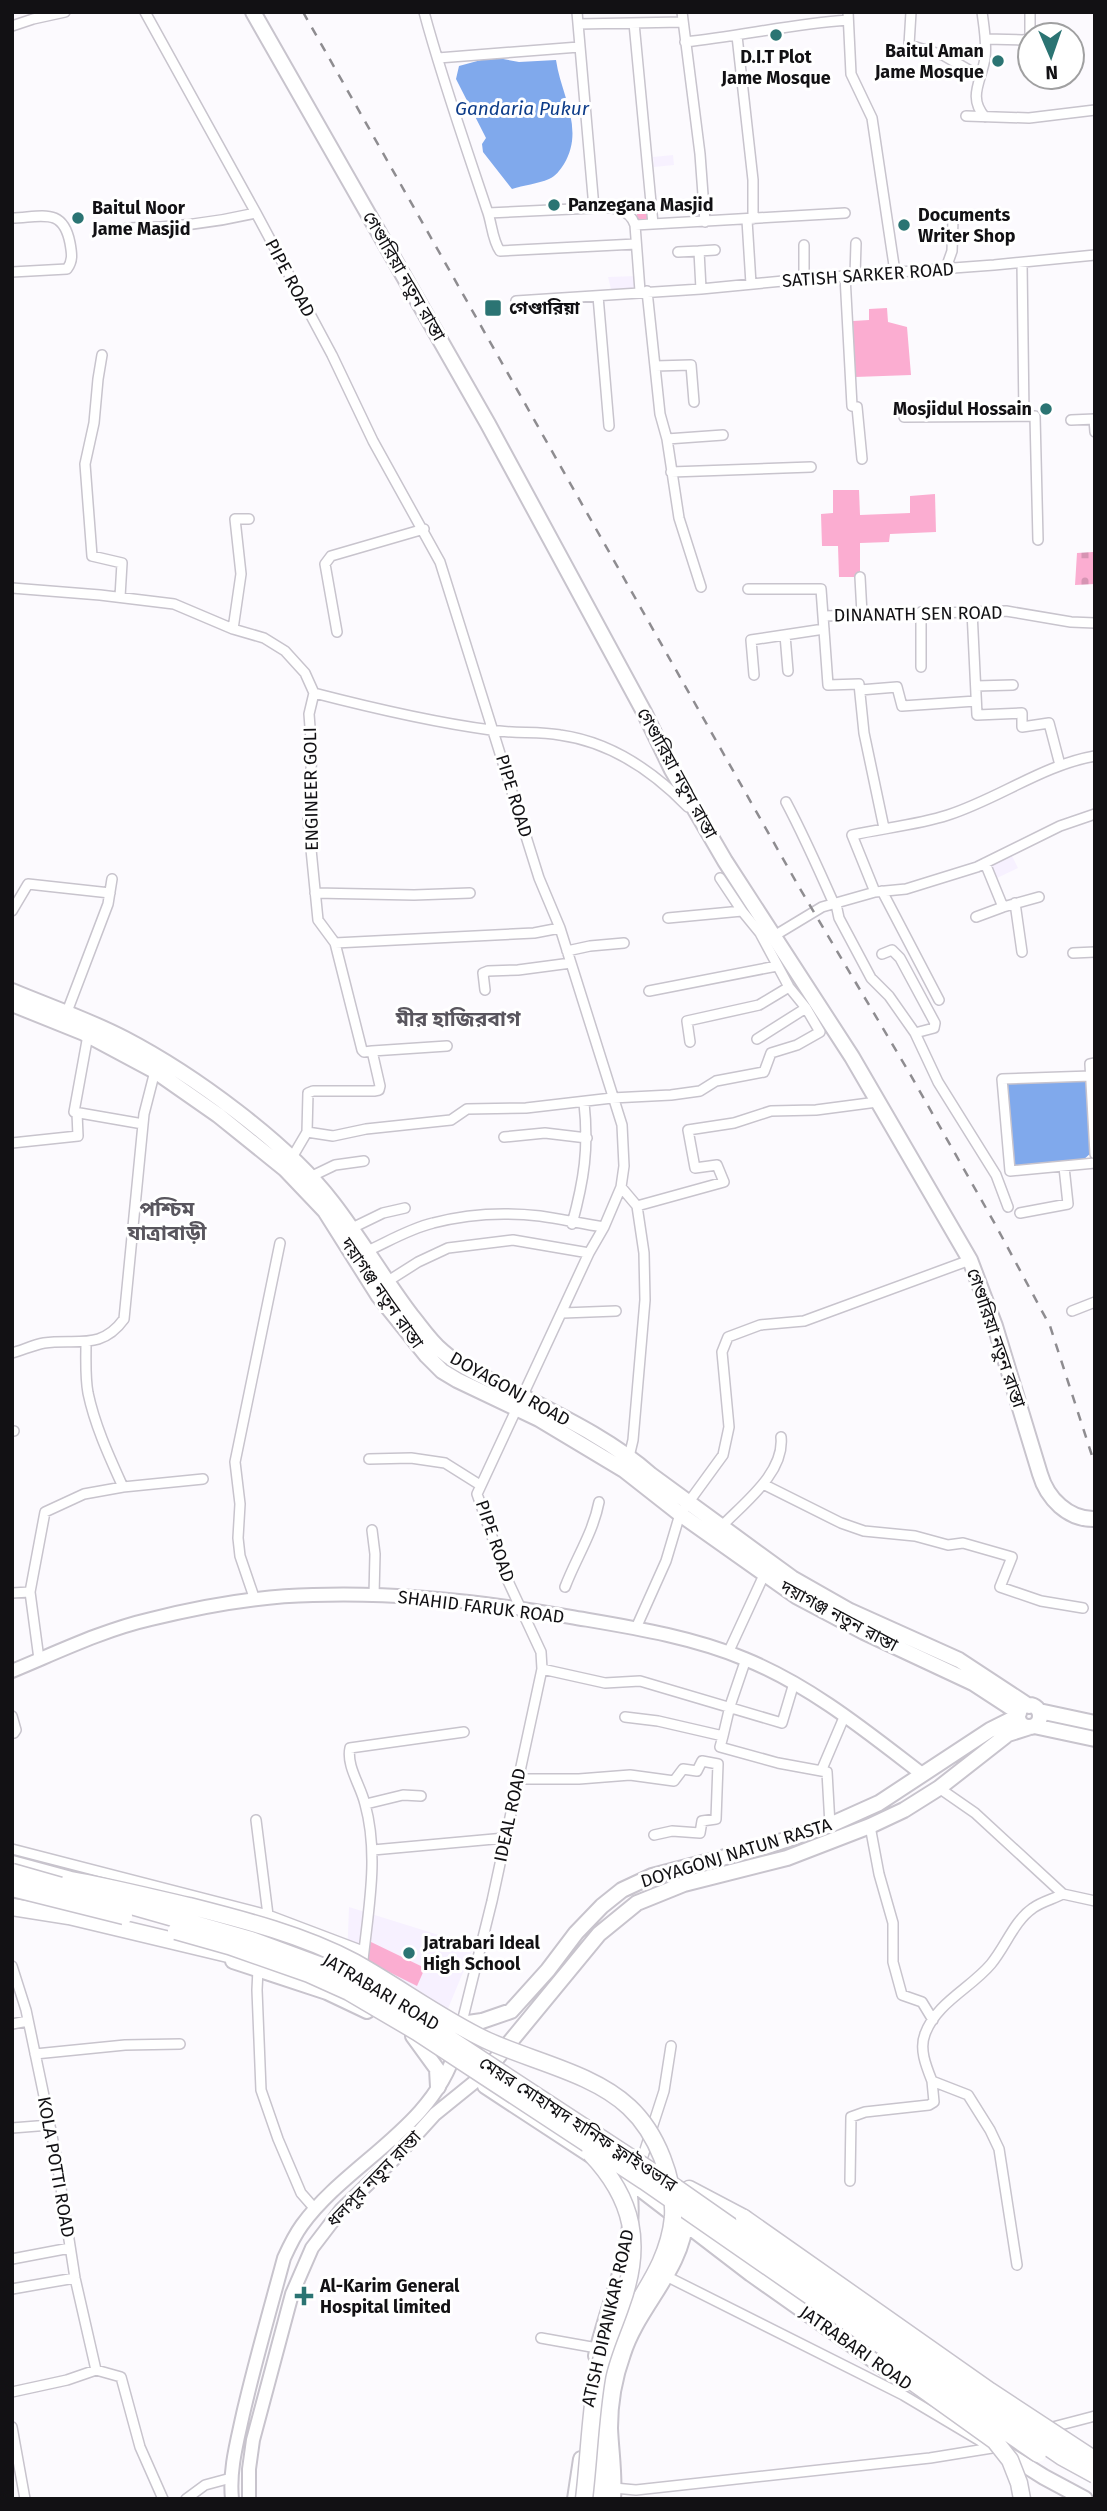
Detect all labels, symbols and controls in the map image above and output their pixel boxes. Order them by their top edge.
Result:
north arrow [1016,21,1086,91]
marker: D.I.T Plot Jame Mosque [768,27,784,43]
place label: Baitul Aman Jame Mosque [874,40,984,83]
place label: D.I.T Plot Jame Mosque [720,46,831,89]
marker: Baitul Aman Jame Mosque [990,53,1006,69]
text: N [1045,61,1058,84]
water label: Gandaria Pukur [455,97,590,120]
place label: Panzegana Masjid [568,194,714,216]
place label: Baitul Noor Jame Masjid [91,197,190,240]
marker: Panzegana Masjid [546,197,562,213]
place label: Documents Writer Shop [918,204,1016,247]
street label: গেণ্ডারিয়া নতুন রাস্তা [358,207,450,345]
marker: Baitul Noor Jame Masjid [70,210,86,226]
marker: Documents Writer Shop [896,217,912,233]
street label: PIPE ROAD [260,235,320,321]
street label: SATISH SARKER ROAD [781,258,955,292]
place label: গেণ্ডারিয়া [509,297,580,319]
marker: গেণ্ডারিয়া [483,298,503,318]
place label: Mosjidul Hossain [893,398,1032,420]
marker: Mosjidul Hossain [1038,401,1054,417]
street label: DINANATH SEN ROAD [833,602,1003,626]
street label: গেণ্ডারিয়া নতুন রাস্তা [632,704,722,842]
street label: ENGINEER GOLI [299,727,323,851]
street label: PIPE ROAD [491,752,537,840]
district label: মীর হাজিরবাগ [395,1006,521,1032]
district label: পশ্চিম যাত্রাবাড়ী [126,1196,208,1246]
street label: দয়াগঞ্জ নতুন রাস্তা [335,1233,428,1353]
street label: গেণ্ডারিয়া নতুন রাস্তা [962,1266,1030,1411]
street label: DOYAGONJ ROAD [446,1347,574,1431]
street label: PIPE ROAD [471,1497,519,1585]
street label: দয়াগঞ্জ নতুন রাস্তা [776,1575,902,1656]
street label: SHAHID FARUK ROAD [397,1586,565,1628]
street label: IDEAL ROAD [489,1766,531,1864]
street label: DOYAGONJ NATUN RASTA [638,1813,835,1893]
place label: Jatrabari Ideal High School [422,1932,540,1975]
marker: Jatrabari Ideal High School [401,1945,417,1961]
street label: JATRABARI ROAD [319,1948,443,2036]
street label: মেয়র মোহাম্মদ হানিফ ফ্লাইওভার [475,2052,681,2196]
street label: KOLA POTTI ROAD [33,2095,79,2239]
street label: ধলপুর নতুন রাস্তা [322,2126,426,2232]
street label: ATISH DIPANKAR ROAD [577,2227,639,2409]
place label: Al-Karim General Hospital limited [319,2275,460,2318]
marker: Al-Karim General Hospital limited [294,2286,314,2306]
street label: JATRABARI ROAD [795,2301,917,2395]

